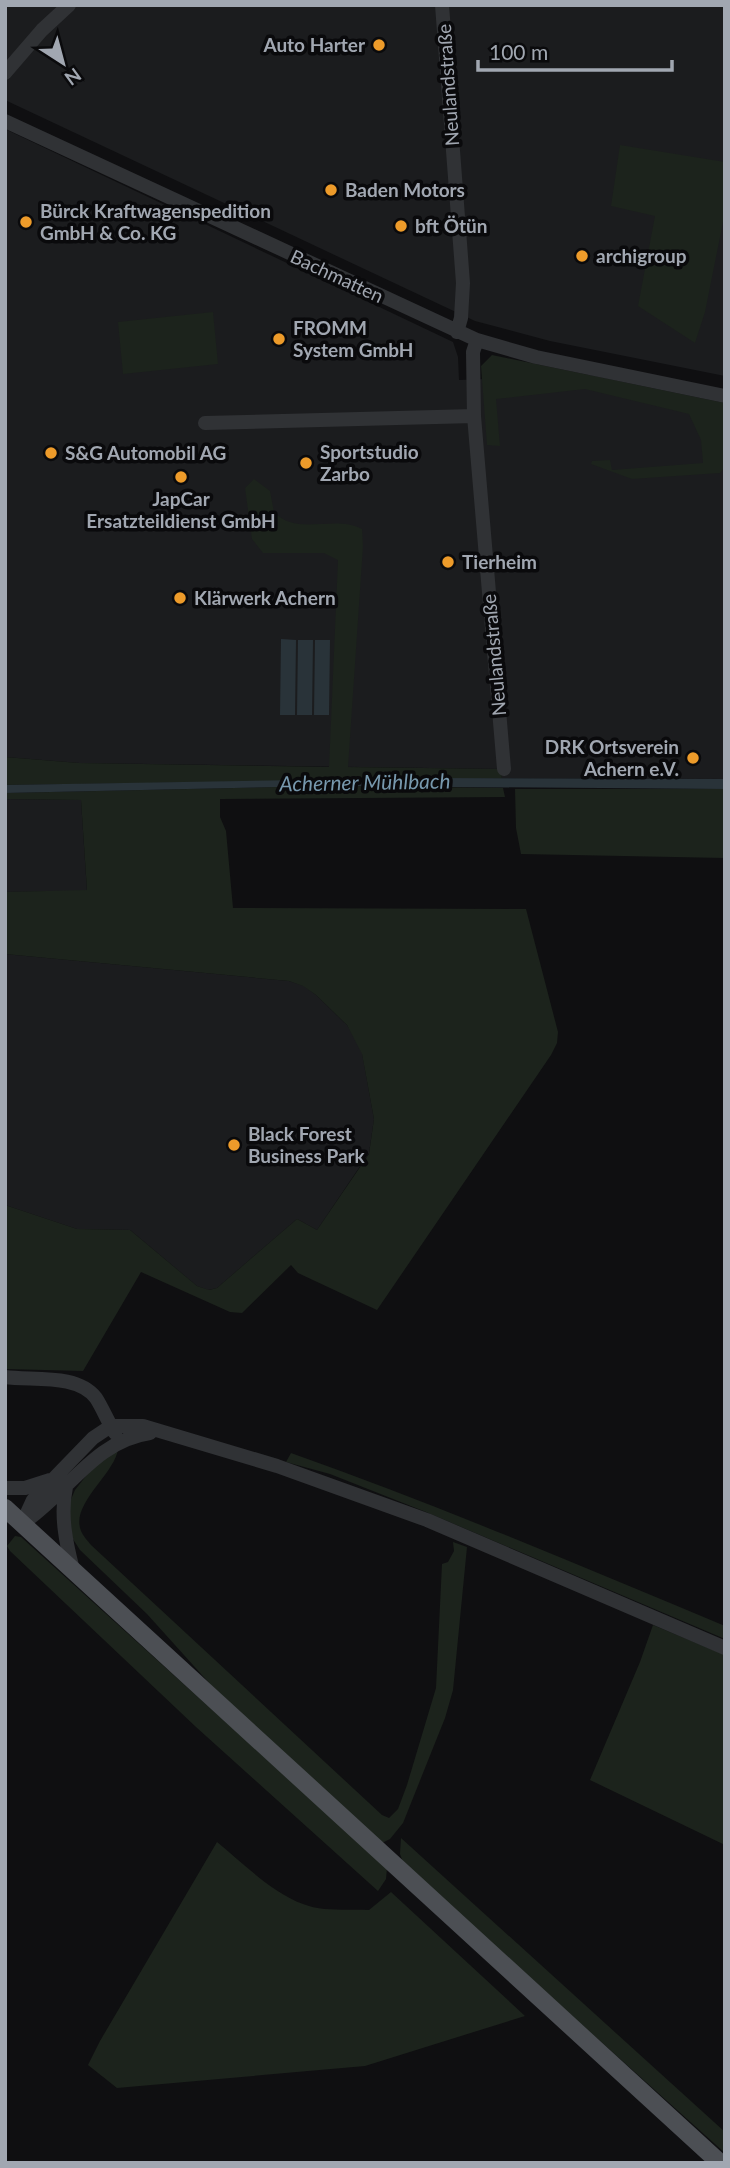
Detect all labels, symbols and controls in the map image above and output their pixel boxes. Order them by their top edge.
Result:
street label: Neulandstraße [432,23,463,147]
north arrow [28,28,98,98]
scale bar [478,28,672,72]
place label: Auto Harter [262,33,366,56]
marker: Auto Harter [371,37,387,53]
text: 100 m [489,39,548,64]
text: N [61,64,86,91]
place label: Baden Motors [345,178,465,201]
marker: Baden Motors [323,182,339,198]
place label: Bürck Kraftwagenspedition GmbH & Co. KG [40,199,271,244]
marker: Bürck Kraftwagenspedition GmbH & Co. KG [18,214,34,230]
place label: bft Ötün [415,214,488,237]
marker: bft Ötün [393,218,409,234]
street label: Bachmatten [287,244,387,307]
place label: archigroup [596,244,687,267]
marker: archigroup [574,248,590,264]
place label: FROMM System GmbH [293,316,414,361]
marker: FROMM System GmbH [271,331,287,347]
place label: Sportstudio Zarbo [320,440,419,485]
place label: S&G Automobil AG [65,441,226,464]
marker: S&G Automobil AG [43,445,59,461]
marker: Sportstudio Zarbo [298,455,314,471]
marker: JapCar Ersatzteildienst GmbH [173,469,189,485]
place label: JapCar Ersatzteildienst GmbH [86,487,276,532]
place label: Tierheim [462,550,537,573]
marker: Tierheim [440,554,456,570]
place label: Klärwerk Achern [194,586,336,609]
marker: Klärwerk Achern [172,590,188,606]
street label: Neulandstraße [477,593,510,717]
place label: DRK Ortsverein Achern e.V. [545,735,679,780]
marker: DRK Ortsverein Achern e.V. [685,750,701,766]
water label: Acherner Mühlbach [278,768,451,796]
place label: Black Forest Business Park [248,1122,366,1167]
marker: Black Forest Business Park [226,1137,242,1153]

